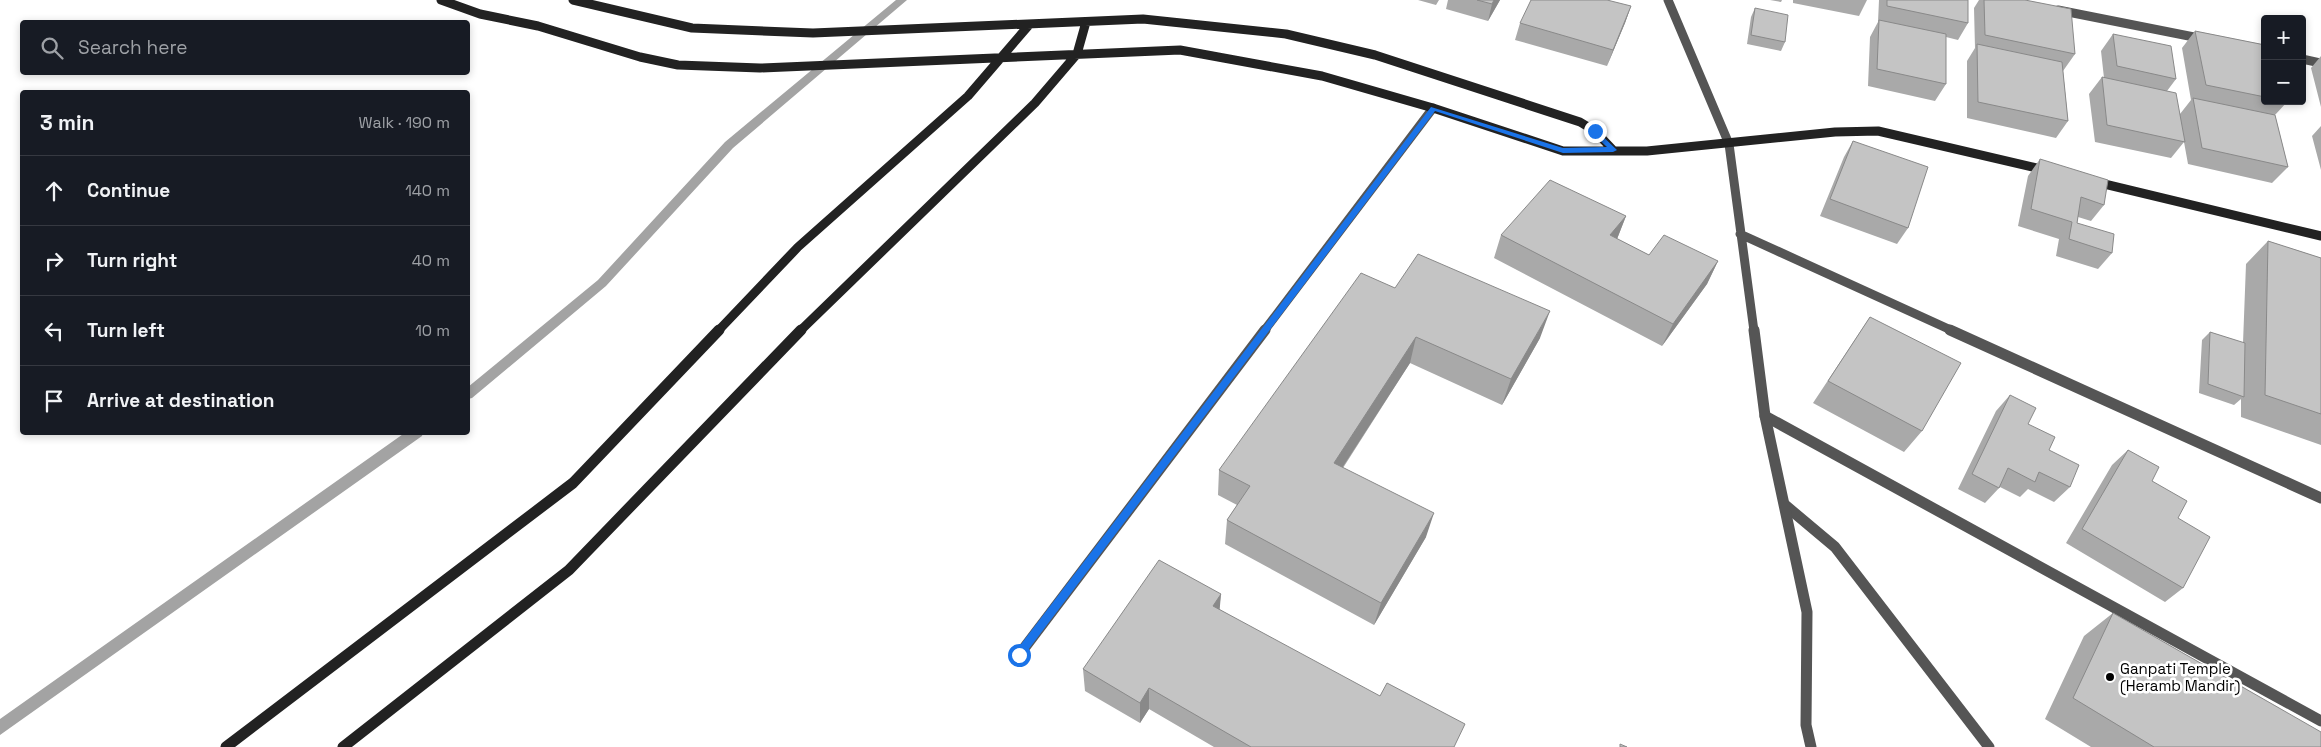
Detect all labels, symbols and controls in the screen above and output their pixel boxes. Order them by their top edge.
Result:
map controls [2261,15,2306,105]
button: + [2261,15,2306,60]
search box [20,20,470,75]
icon: search [38,34,66,62]
text: Search here [78,35,188,60]
button: − [2261,60,2306,105]
text: 3 min [40,109,95,136]
text: Walk · 190 m [359,112,450,133]
route end [1584,120,1607,143]
icon: ahead [40,177,68,205]
text: Continue [87,178,170,203]
text: 140 m [405,180,450,201]
icon: right [40,247,68,275]
text: Turn right [87,248,177,273]
text: 40 m [412,250,450,271]
icon: left [40,317,68,345]
text: Turn left [87,318,165,343]
text: 10 m [415,320,450,341]
icon: arrive [40,387,68,415]
text: Arrive at destination [87,388,275,413]
route start [1008,644,1031,667]
place label: Ganpati Temple (Heramb Mandir) [2120,659,2240,696]
marker: Ganpati Temple (Heramb Mandir) [2104,671,2116,683]

